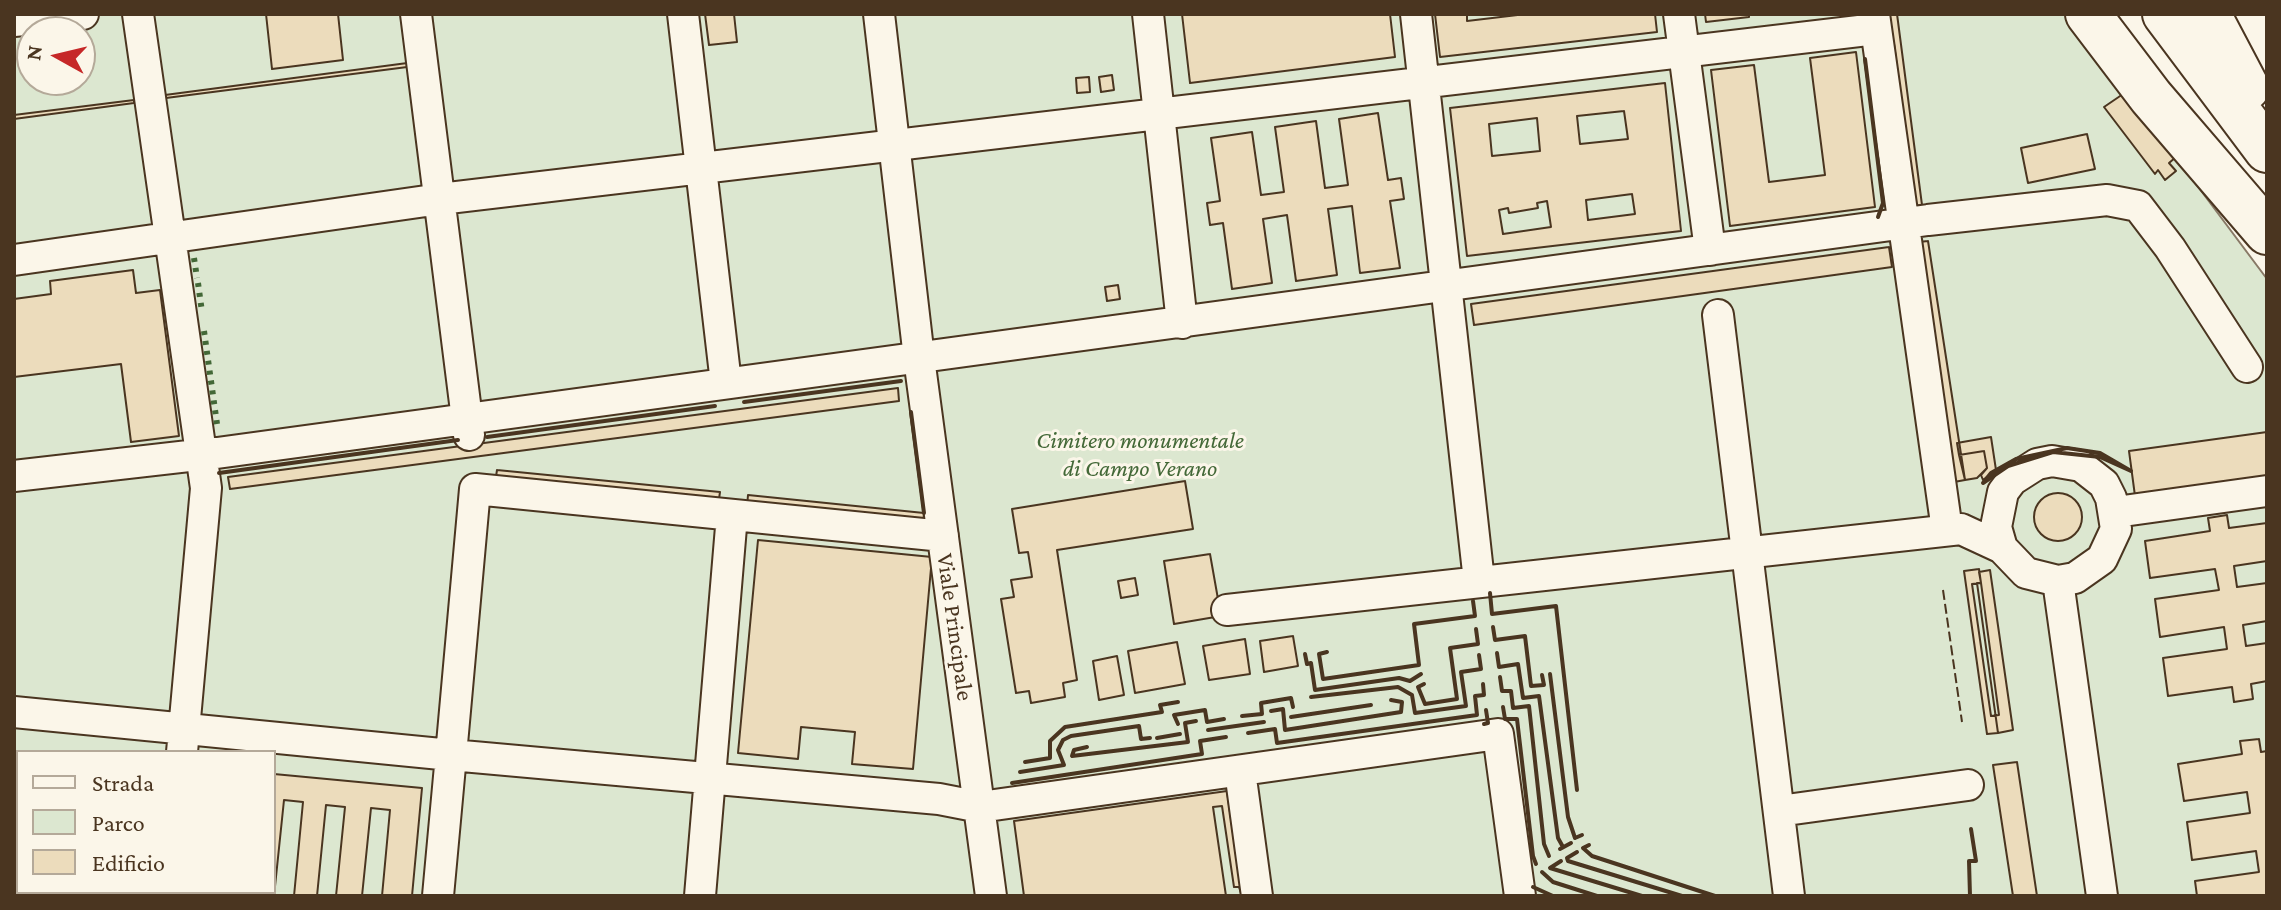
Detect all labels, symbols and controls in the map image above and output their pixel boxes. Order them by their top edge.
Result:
north arrow [16,16,96,96]
text: N [20,44,47,62]
park label: Cimitero monumentale di Campo Verano [1036,427,1244,483]
street label: Viale Principale [930,551,980,703]
legend [16,750,276,894]
text: Strada [92,769,154,796]
text: Parco [92,809,145,836]
text: Edificio [92,849,165,876]

